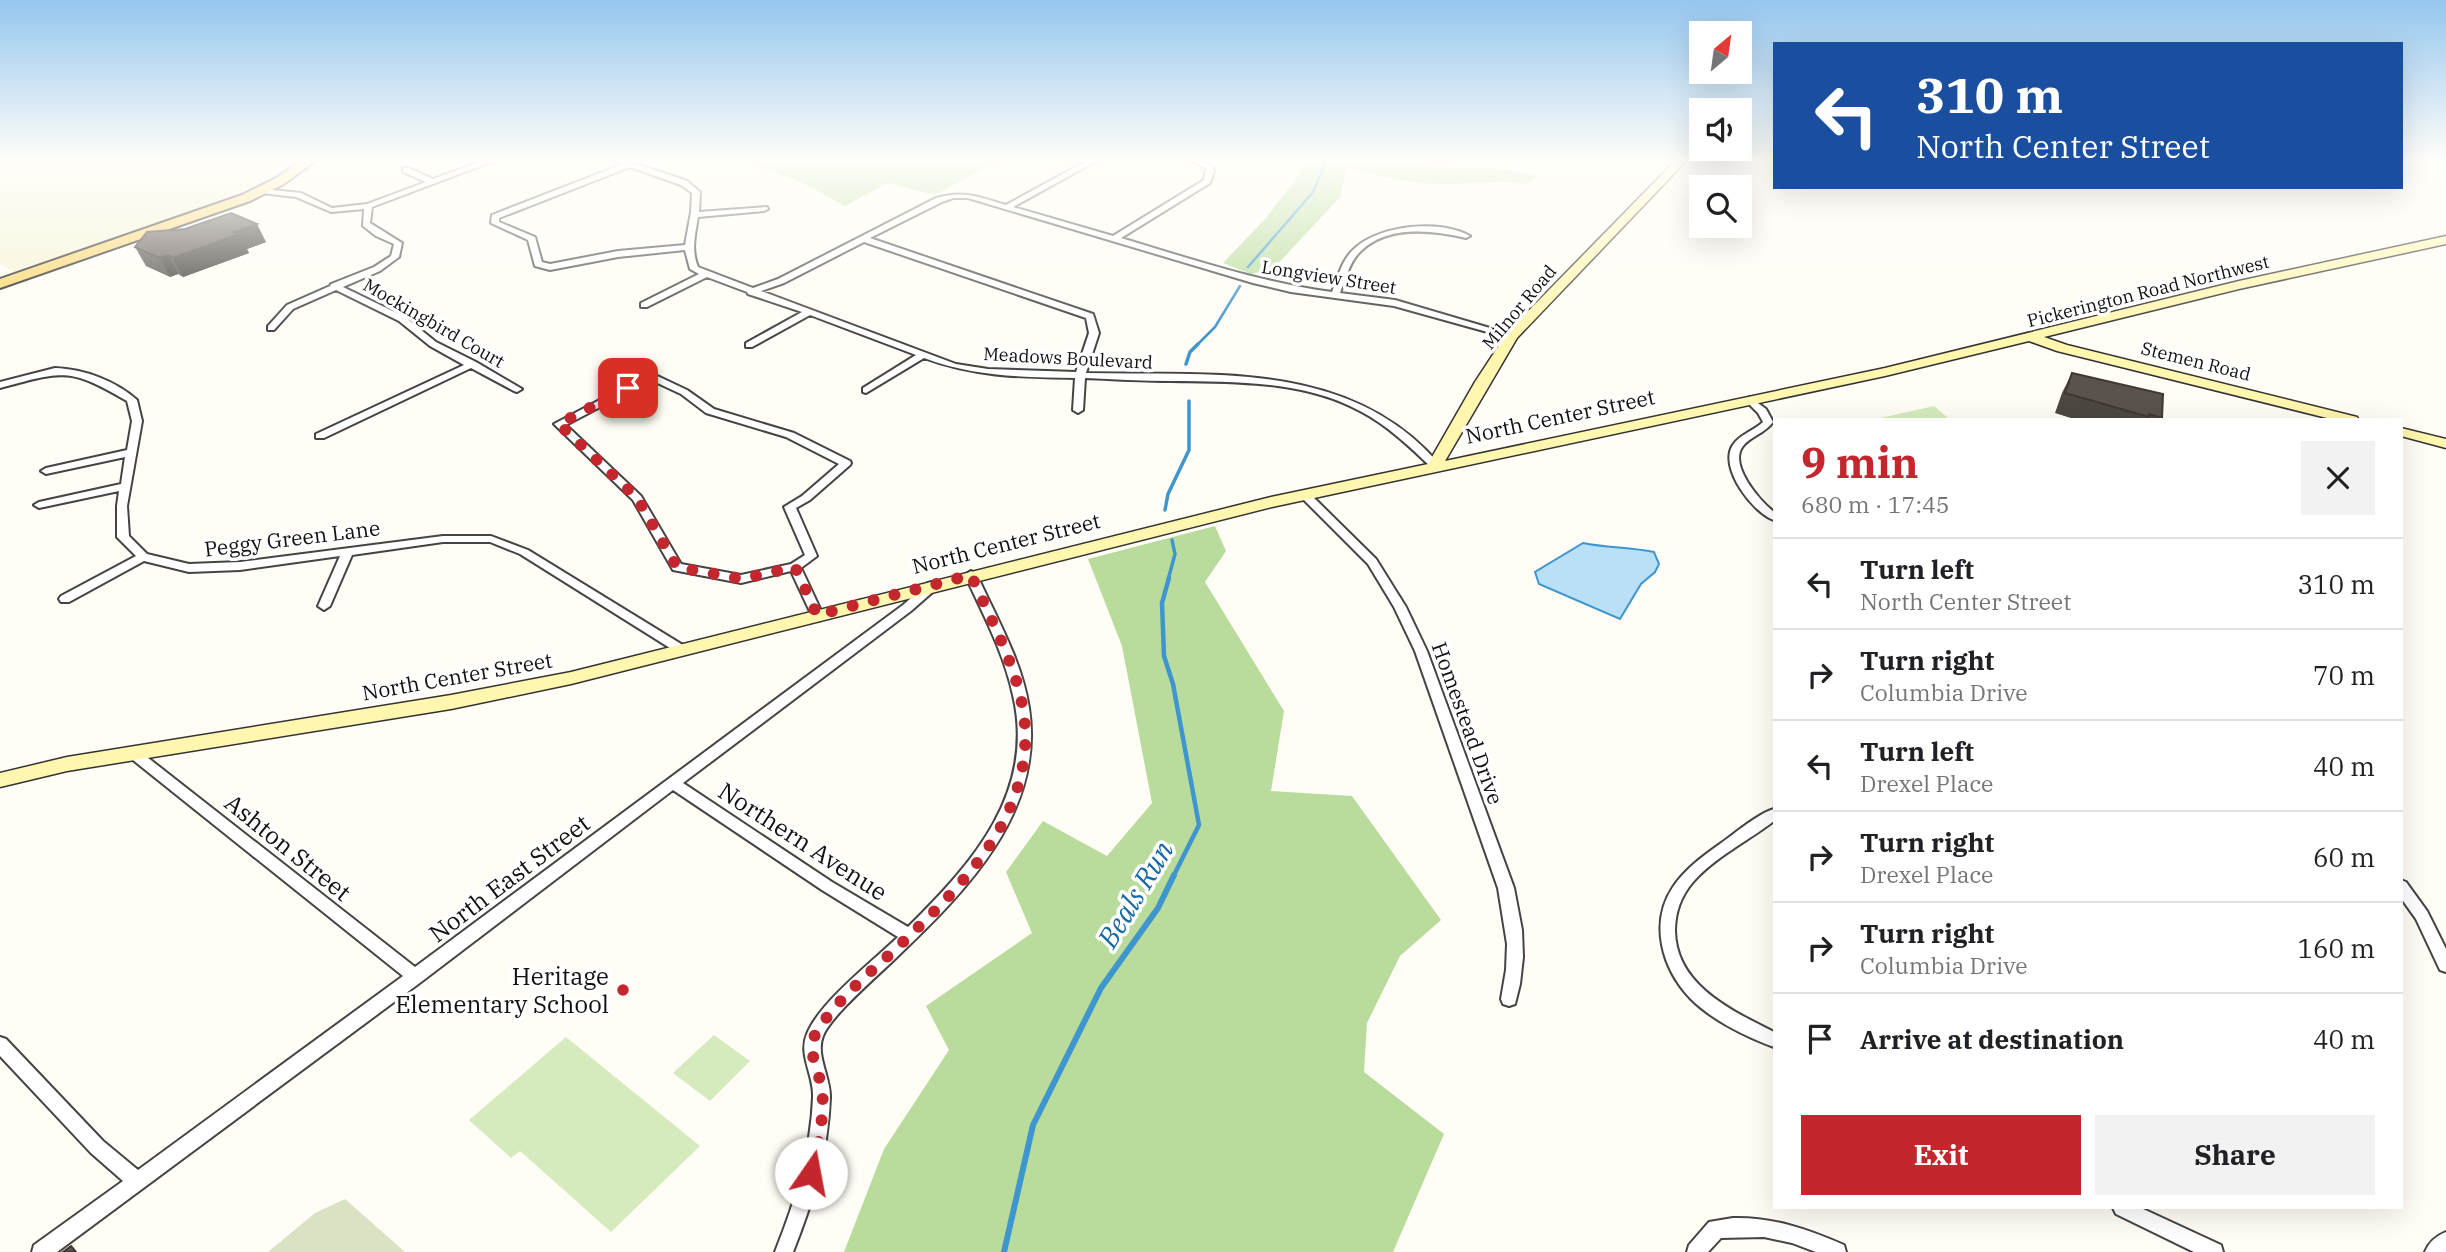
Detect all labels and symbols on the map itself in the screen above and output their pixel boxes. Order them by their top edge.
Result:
north arrow [1689,21,1752,84]
street label: Pickerington Road Northwest [2025,250,2271,332]
street label: Longview Street [1260,255,1398,299]
street label: Milnor Road [1477,260,1561,354]
street label: Mockingbird Court [359,273,509,373]
street label: Stemen Road [2139,336,2253,386]
street label: Meadows Boulevard [983,342,1153,374]
pin [598,358,658,418]
street label: North Center Street [1463,382,1657,450]
street label: North Center Street [909,506,1103,580]
street label: Peggy Green Lane [202,513,382,563]
street label: Homestead Drive [1426,638,1510,808]
street label: North Center Street [360,645,554,707]
street label: Northern Avenue [712,774,894,908]
street label: Ashton Street [218,786,358,908]
street label: North East Street [422,807,596,949]
water label: Beals Run [1088,834,1181,955]
place label: Heritage Elementary School [395,960,609,1020]
marker: Heritage Elementary School [615,982,631,998]
position arrow [774,1136,848,1210]

